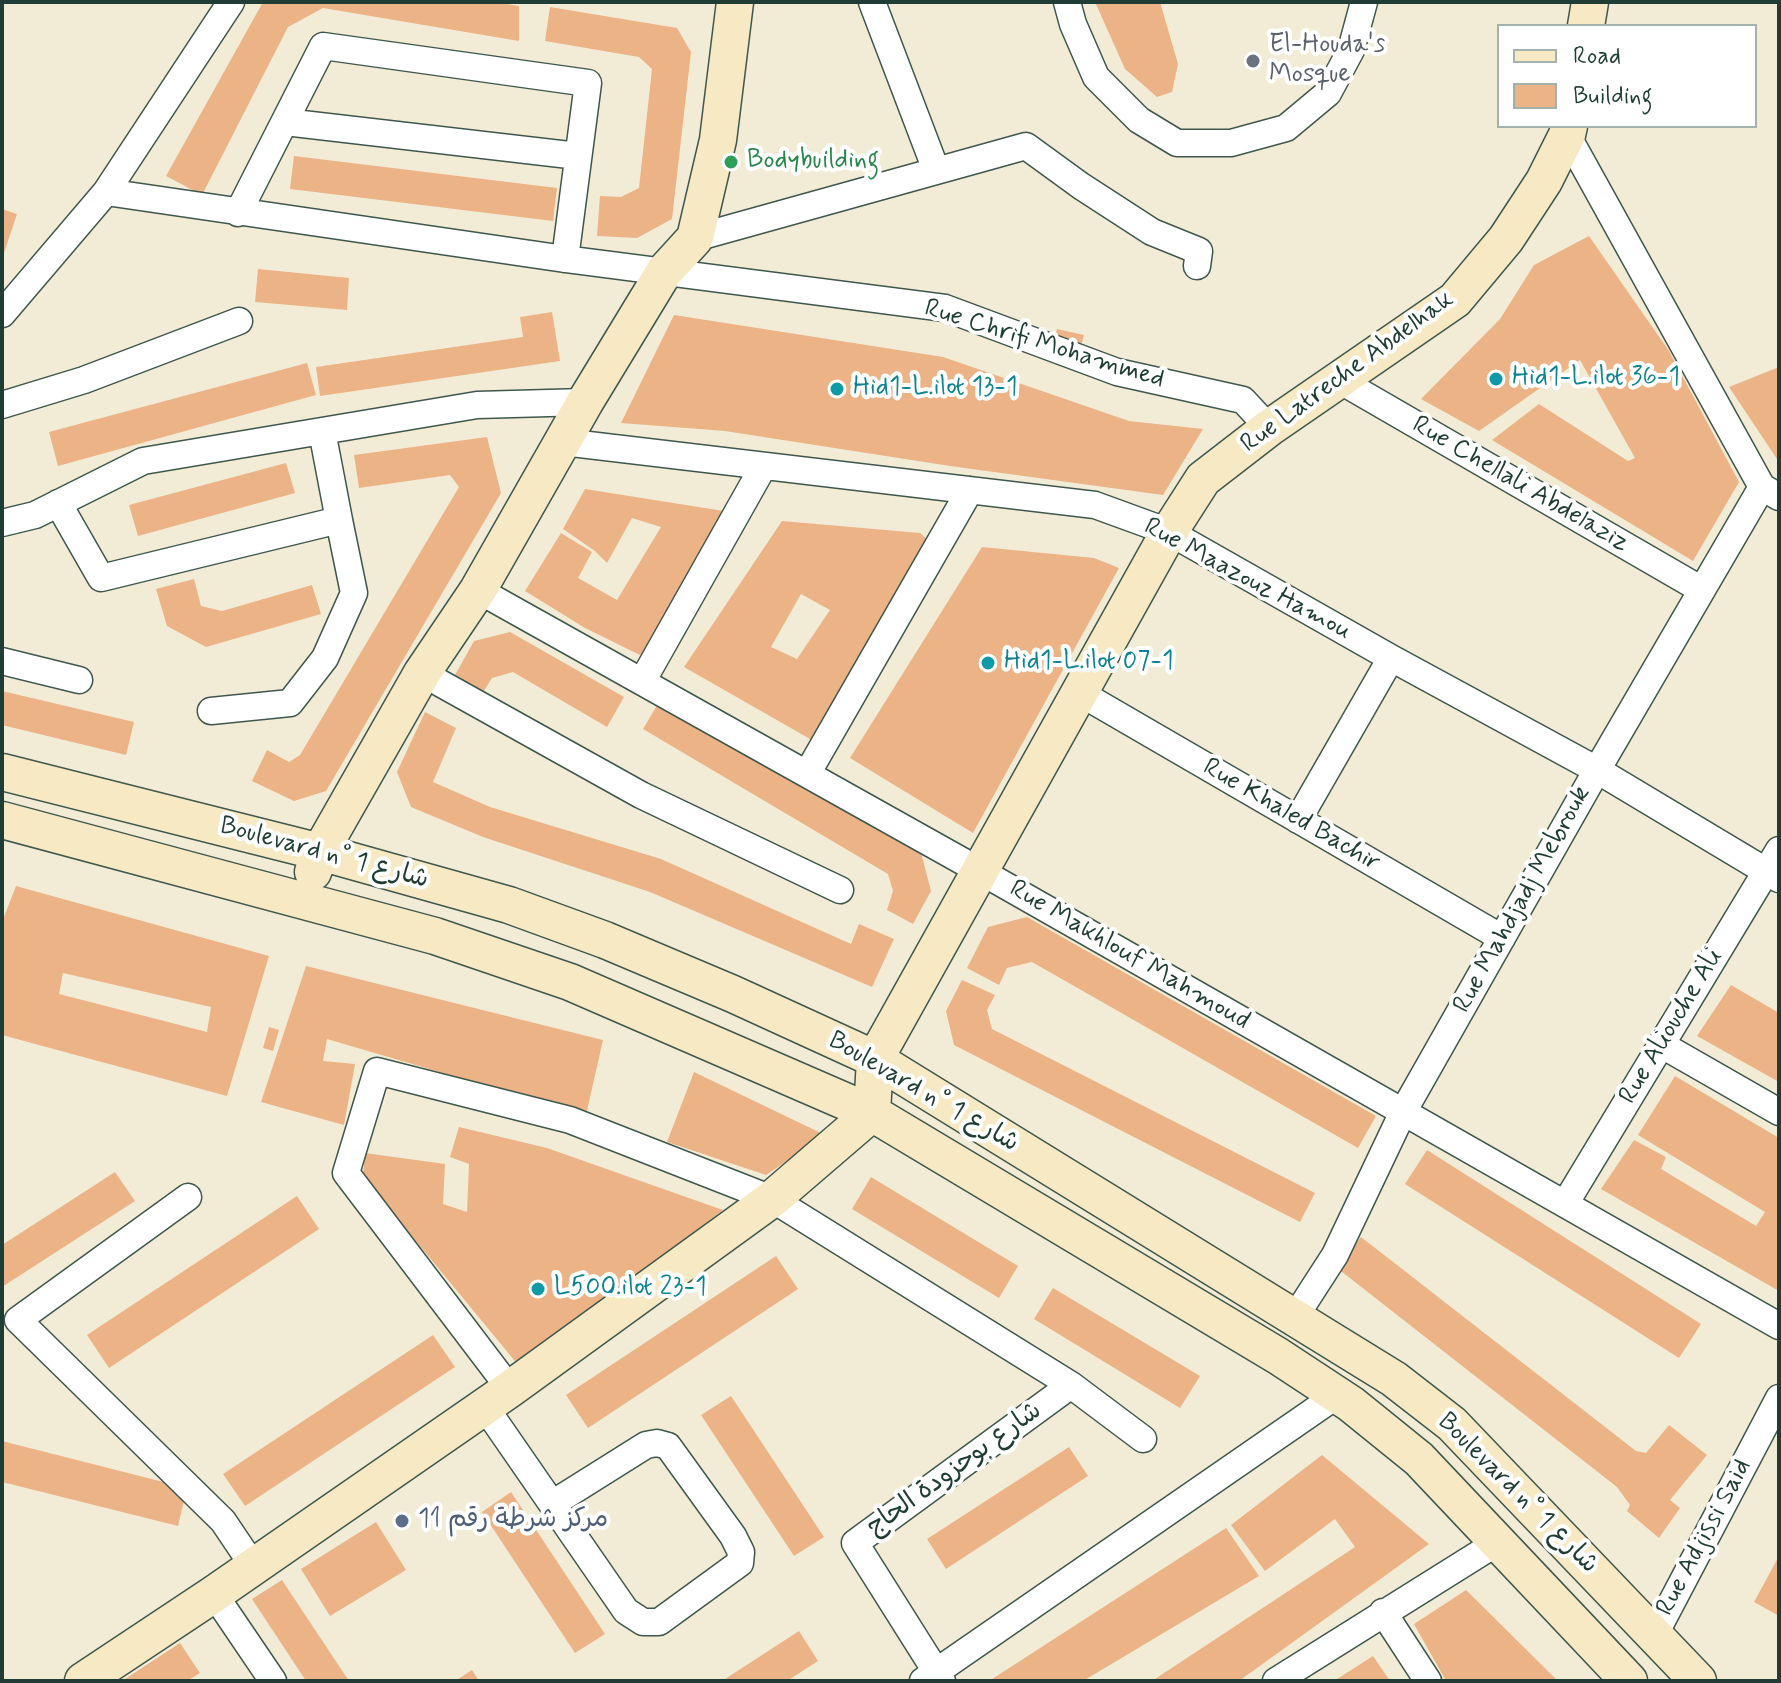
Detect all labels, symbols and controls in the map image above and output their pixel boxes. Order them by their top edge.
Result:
legend [1497,24,1757,128]
place label: El-Houda's Mosque [1269,30,1385,92]
text: Road [1573,41,1621,72]
marker: El-Houda's Mosque [1244,52,1262,70]
text: Building [1573,81,1653,112]
place label: Bodybuilding [747,146,879,178]
marker: Bodybuilding [722,153,740,171]
street label: Rue Latreche Abdelhak [1235,285,1461,461]
street label: Rue Chrifi Mohammed [920,294,1168,396]
place label: Hid1-L.ilot 36-1 [1512,363,1680,395]
marker: Hid1-L.ilot 36-1 [1487,370,1505,388]
place label: Hid1-L.ilot 13-1 [853,373,1018,405]
marker: Hid1-L.ilot 13-1 [828,380,846,398]
street label: Rue Chellali Abdelaziz [1406,410,1634,560]
street label: Rue Maazouz Hamou [1138,512,1356,648]
place label: Hid1-L.ilot 07-1 [1004,647,1174,679]
marker: Hid1-L.ilot 07-1 [979,654,997,672]
street label: Rue Khaled Bachir [1197,753,1385,879]
street label: Rue Mahdjadj Mebrouk [1448,781,1598,1019]
street label: Boulevard n° شارع 1 [216,811,432,897]
street label: Rue Makhlouf Mahmoud [1003,874,1255,1038]
street label: Rue Aliouche Ali [1613,944,1731,1110]
street label: Boulevard n° شارع 1 [822,1026,1024,1160]
place label: L500.ilot 23-1 [554,1273,707,1305]
marker: L500.ilot 23-1 [529,1280,547,1298]
street label: شارع بوحزودة الحاج [862,1396,1048,1544]
street label: Boulevard n° شارع 1 [1430,1407,1604,1581]
street label: Rue Adjissi Said [1651,1454,1759,1622]
place label: مركز شرطة رقم 11 [418,1505,608,1537]
marker: مركز شرطة رقم 11 [393,1512,411,1530]

